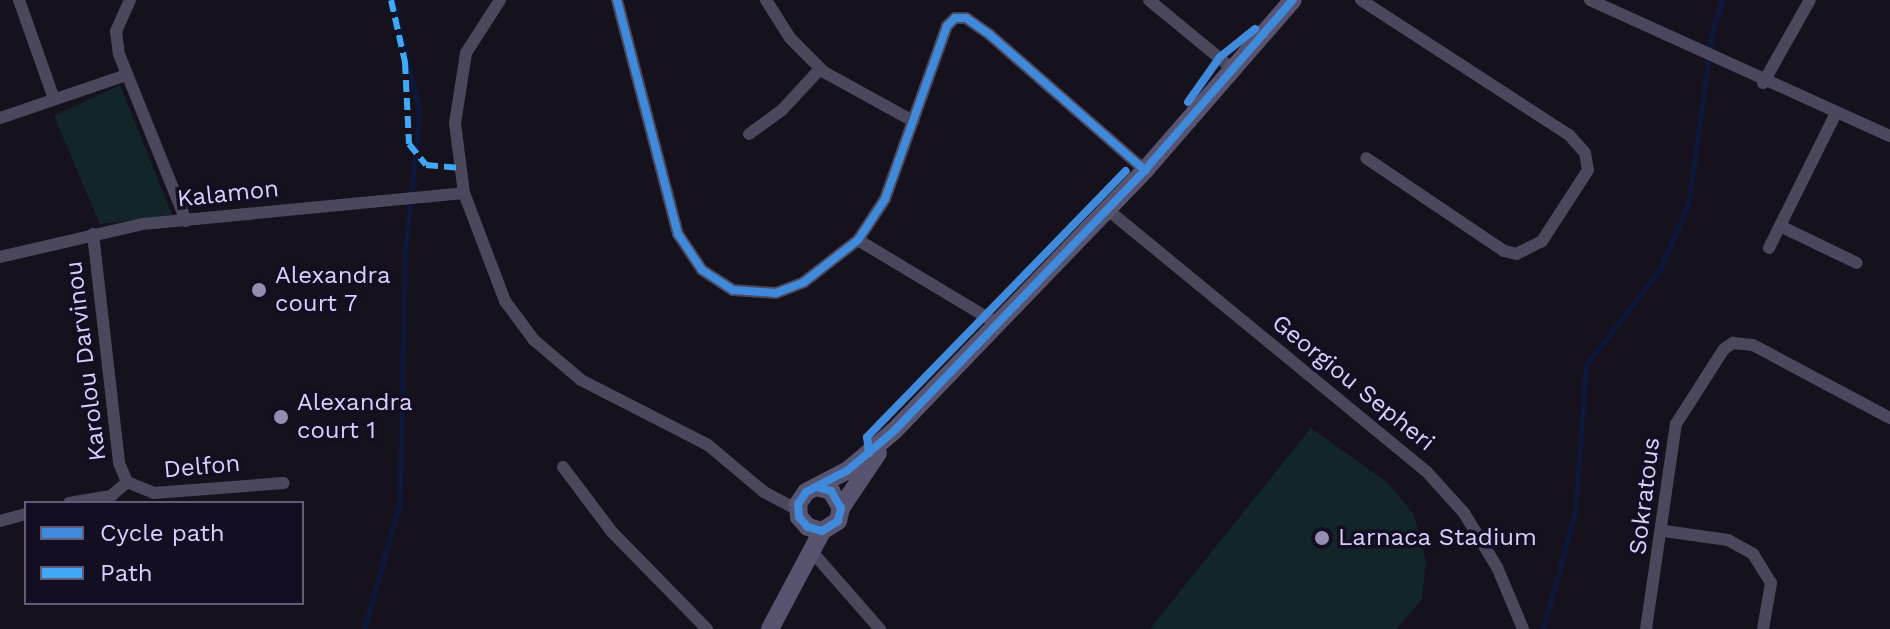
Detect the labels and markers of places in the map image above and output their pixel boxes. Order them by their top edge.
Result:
place label: Alexandra court 7 [275,262,391,318]
marker: Alexandra court 7 [250,281,268,299]
place label: Alexandra court 1 [297,389,413,445]
marker: Alexandra court 1 [272,408,290,426]
place label: Larnaca Stadium [1338,524,1538,552]
marker: Larnaca Stadium [1313,529,1331,547]

